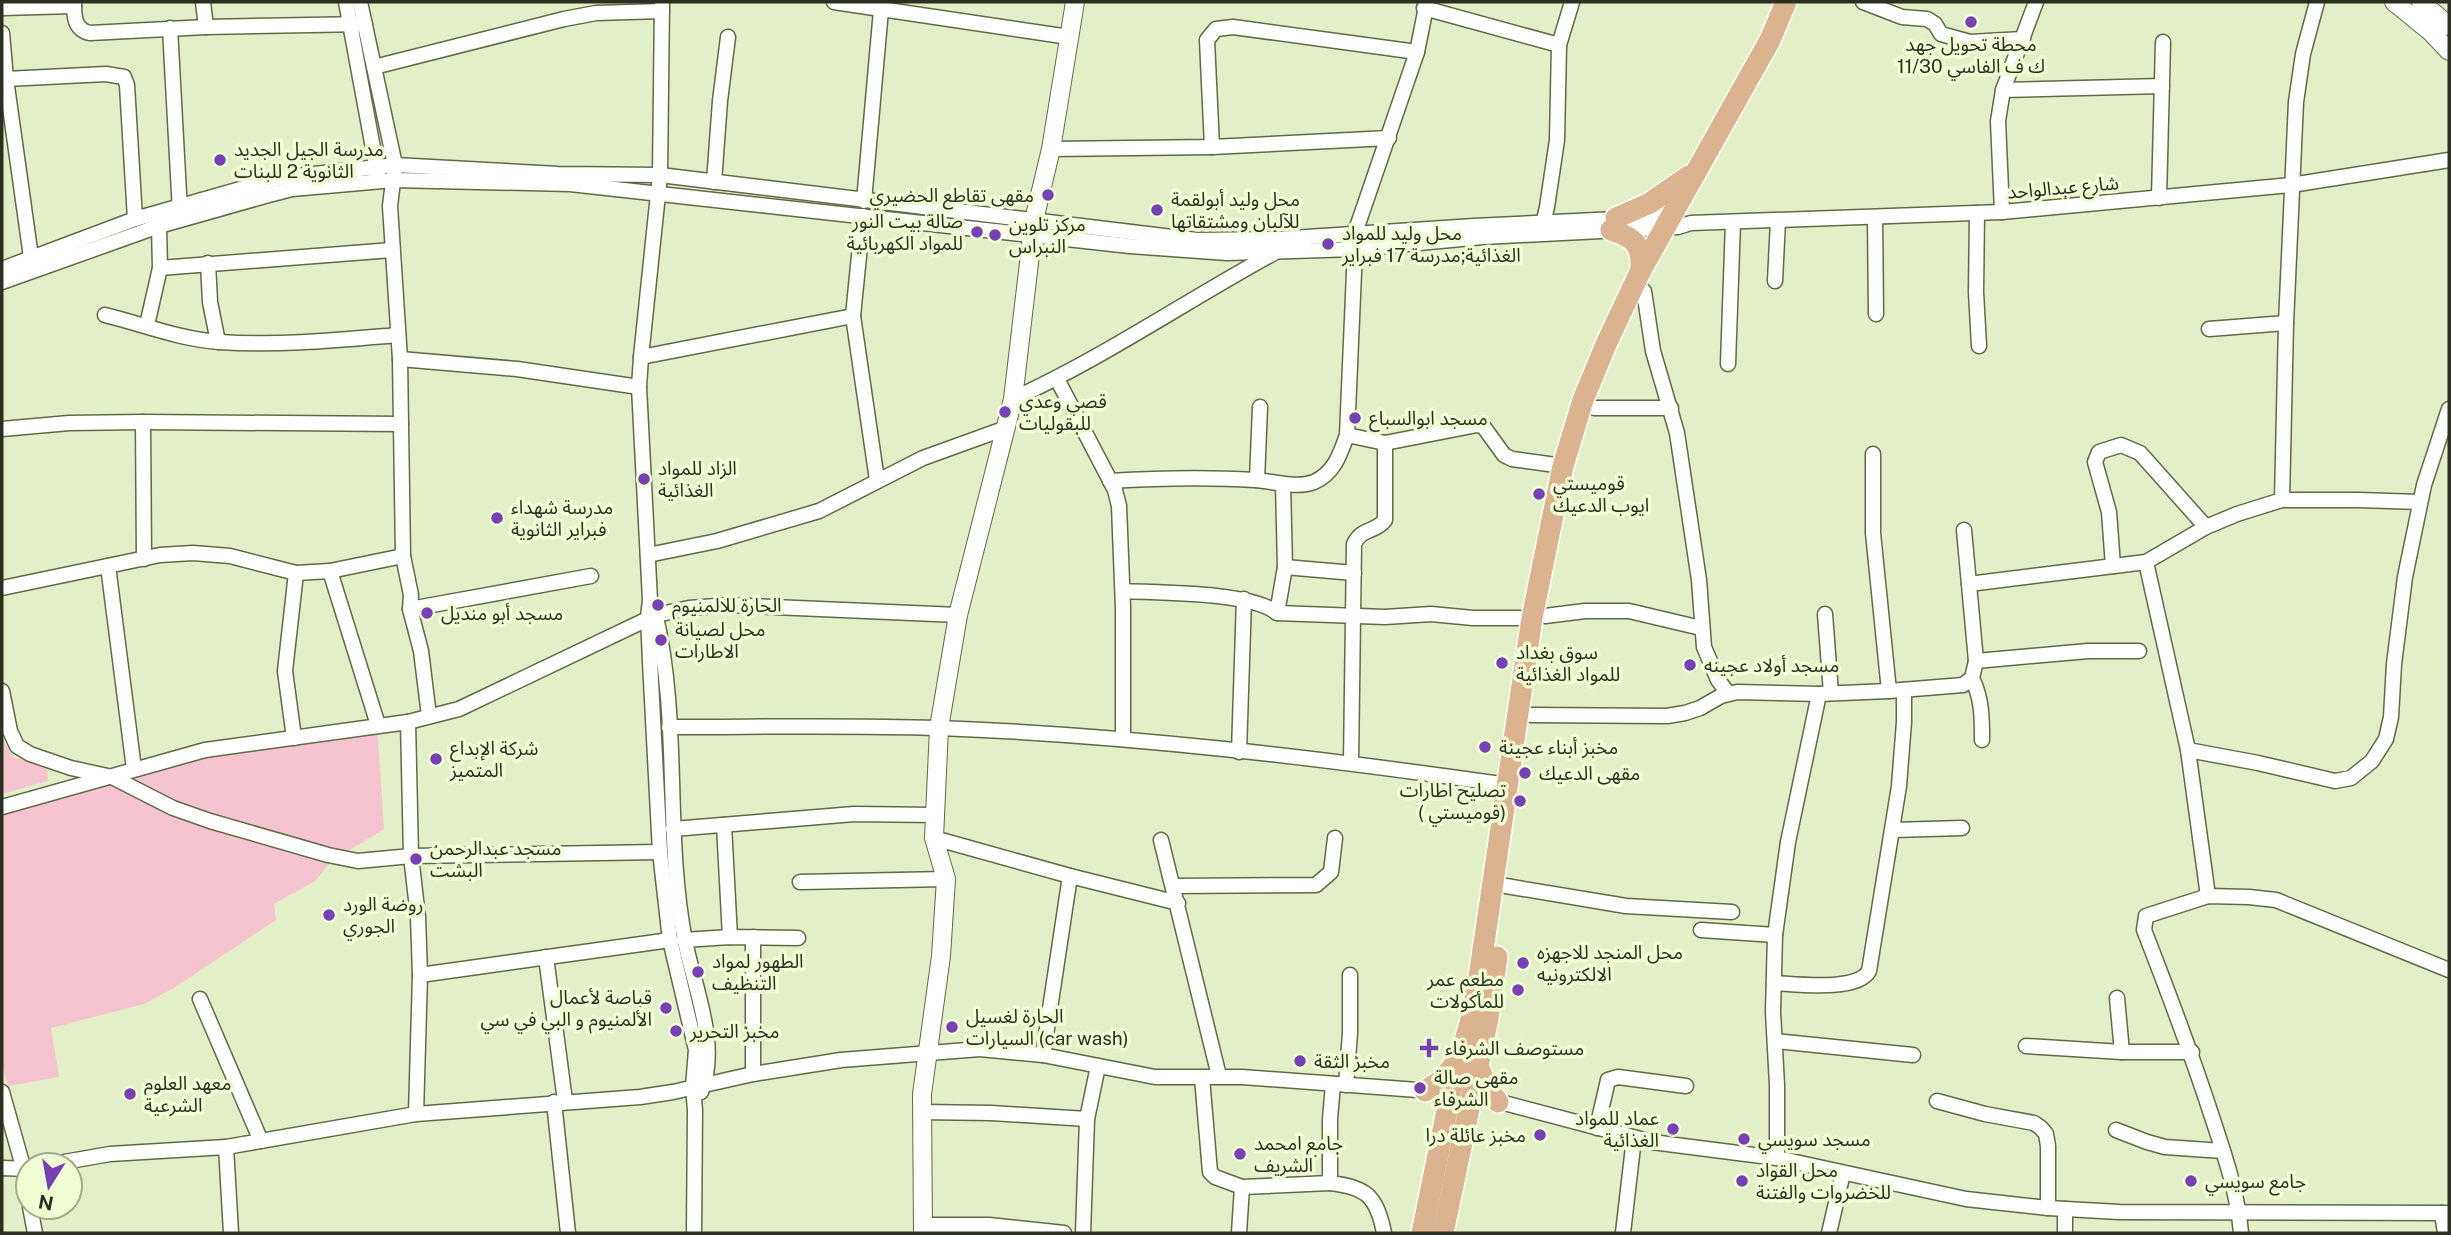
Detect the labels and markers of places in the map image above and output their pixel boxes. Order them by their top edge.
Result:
marker: محطة تحويل جهد 11/30 ك ف الفاسي [1963,14,1979,30]
place label: محطة تحويل جهد 11/30 ك ف الفاسي [1897,33,2045,81]
place label: مدرسة الجيل الجديد الثانوية 2 للبنات [234,138,384,183]
marker: مدرسة الجيل الجديد الثانوية 2 للبنات [212,152,228,168]
place label: مقهى تقاطع الحضيري [870,184,1034,210]
marker: مقهى تقاطع الحضيري [1040,187,1056,203]
place label: محل وليد أبولقمة للآلبان ومشتقاتها [1171,188,1300,233]
marker: محل وليد أبولقمة للآلبان ومشتقاتها [1149,202,1165,218]
place label: صالة بيت النور للمواد الكهربائية [846,210,963,255]
place label: مركز تلوين النبراس [1009,213,1086,258]
place label: محل وليد للمواد الغذائية;مدرسة 17 فبراير [1341,222,1521,267]
marker: صالة بيت النور للمواد الكهربائية [969,224,985,240]
marker: مركز تلوين النبراس [987,227,1003,243]
marker: محل وليد للمواد الغذائية;مدرسة 17 فبراير [1320,236,1336,252]
place label: قصي وعدي للبقوليات [1019,390,1107,435]
marker: قصي وعدي للبقوليات [997,404,1013,420]
place label: مسجد ابوالسباع [1369,407,1488,432]
marker: مسجد ابوالسباع [1347,410,1363,426]
place label: الزاد للمواد الغذائية [658,457,737,501]
marker: الزاد للمواد الغذائية [636,471,652,487]
place label: قوميستي ايوب الدعيك [1553,472,1649,517]
marker: قوميستي ايوب الدعيك [1531,486,1547,502]
place label: مدرسة شهداء فبراير الثانوية [511,496,613,541]
marker: مدرسة شهداء فبراير الثانوية [489,510,505,526]
place label: الحارة للالمنيوم [672,594,782,620]
marker: الحارة للالمنيوم [650,597,666,613]
place label: مسجد أبو منديل [441,602,563,625]
marker: مسجد أبو منديل [419,605,435,621]
place label: محل لصيانة الاطارات [675,618,766,663]
marker: محل لصيانة الاطارات [653,632,669,648]
place label: سوق بغداد للمواد الغذائية [1516,641,1620,686]
place label: مسجد أولاد عجينه [1704,654,1839,677]
marker: سوق بغداد للمواد الغذائية [1494,655,1510,671]
marker: مسجد أولاد عجينه [1682,657,1698,673]
place label: مخبز أبناء عجينة [1499,736,1618,759]
place label: شركة الإبداع المتميز [449,737,538,782]
marker: مخبز أبناء عجينة [1477,739,1493,755]
marker: شركة الإبداع المتميز [428,751,444,767]
place label: مقهى الدعيك [1539,762,1640,785]
marker: مقهى الدعيك [1517,765,1533,781]
place label: تصليح اطارات ( قوميستي) [1400,779,1506,827]
marker: تصليح اطارات ( قوميستي) [1512,793,1528,809]
place label: مسجد عبدالرحمن البشت [430,837,561,881]
marker: مسجد عبدالرحمن البشت [408,851,424,867]
place label: روضة الورد الجوري [343,893,423,941]
marker: روضة الورد الجوري [321,907,337,923]
place label: محل المنجد للاجهزه الالكترونيه [1537,941,1683,986]
place label: الطهور لمواد التنظيف [712,950,804,994]
marker: محل المنجد للاجهزه الالكترونيه [1515,955,1531,971]
marker: الطهور لمواد التنظيف [690,964,706,980]
place label: مطعم عمر للمأكولات [1426,968,1504,1013]
marker: مطعم عمر للمأكولات [1510,982,1526,998]
place label: قباصة لأعمال الألمنيوم و البي في سي [480,986,652,1034]
marker: قباصة لأعمال الألمنيوم و البي في سي [658,1000,674,1016]
place label: الحارة لغسيل السيارات (car wash) [966,1005,1129,1050]
marker: الحارة لغسيل السيارات (car wash) [944,1019,960,1035]
place label: مخبز التحرير [689,1020,780,1043]
marker: مخبز التحرير [668,1023,684,1039]
place label: مستوصف الشرفاء [1445,1037,1584,1060]
marker: مستوصف الشرفاء [1419,1038,1439,1058]
place label: مخبز الثقة [1314,1050,1390,1073]
marker: مخبز الثقة [1292,1053,1308,1069]
place label: مقهى صالة الشرفاء [1434,1066,1518,1111]
place label: معهد العلوم الشرعية [144,1072,231,1117]
marker: مقهى صالة الشرفاء [1412,1080,1428,1096]
marker: معهد العلوم الشرعية [122,1086,138,1102]
place label: عماد للمواد الغذائية [1575,1107,1659,1151]
marker: عماد للمواد الغذائية [1665,1121,1681,1137]
place label: مخبز عائلة درا [1425,1124,1526,1147]
marker: مخبز عائلة درا [1532,1127,1548,1143]
place label: مسجد سويسي [1758,1128,1871,1154]
marker: مسجد سويسي [1736,1131,1752,1147]
place label: جامع امحمد الشريف [1254,1132,1343,1177]
marker: جامع امحمد الشريف [1232,1146,1248,1162]
place label: محل القواد للخضروات والفتنة [1756,1159,1891,1204]
place label: جامع سويسي [2205,1170,2306,1196]
marker: محل القواد للخضروات والفتنة [1734,1173,1750,1189]
marker: جامع سويسي [2183,1173,2199,1189]

